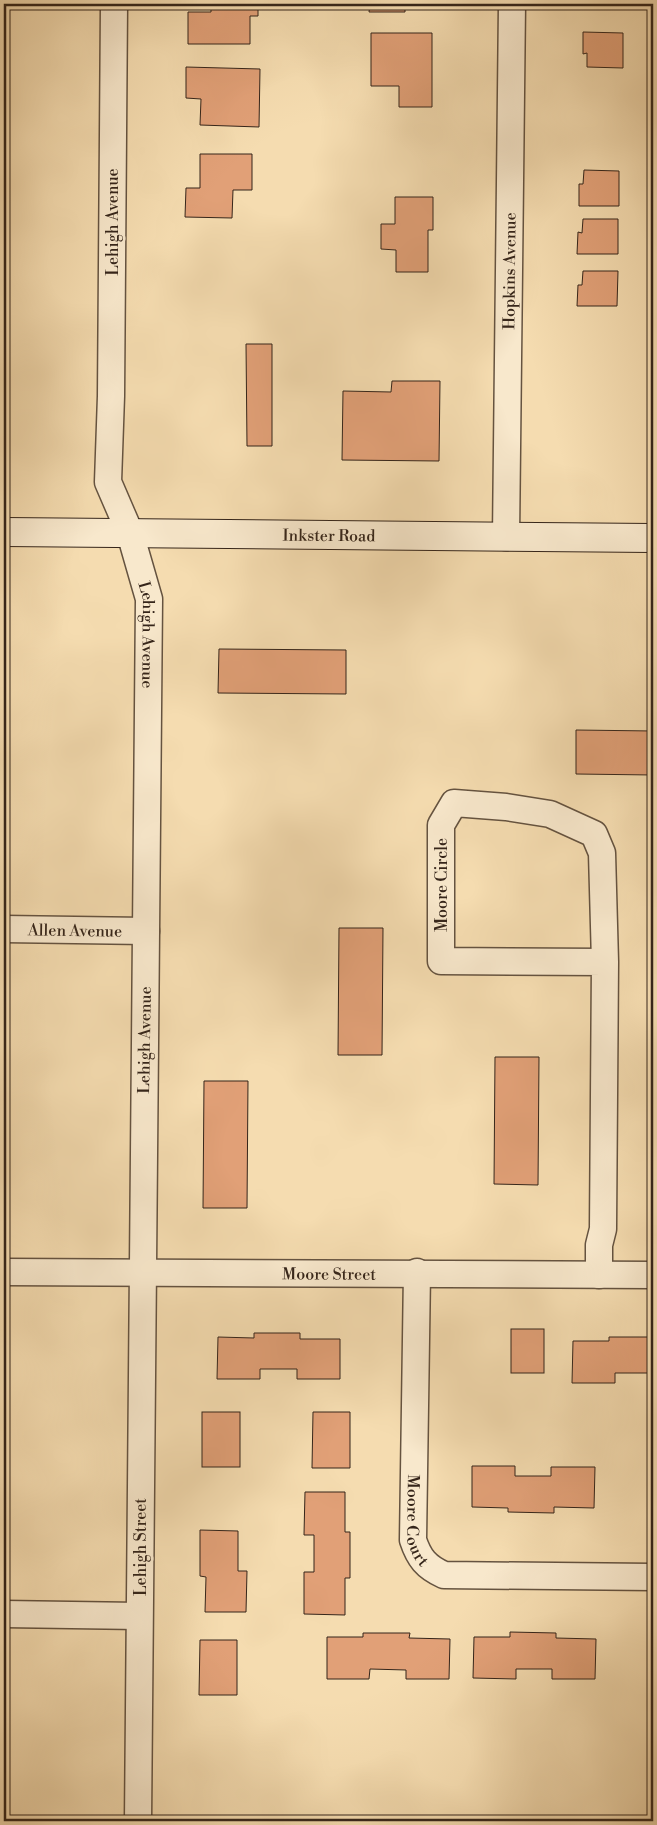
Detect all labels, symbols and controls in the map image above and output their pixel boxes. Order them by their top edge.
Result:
street label: Lehigh Avenue [103,168,123,276]
street label: Hopkins Avenue [499,212,521,330]
street label: Inkster Road [283,526,375,546]
street label: Lehigh Avenue [133,579,158,689]
street label: Moore Circle [432,838,452,932]
street label: Allen Avenue [27,920,122,942]
street label: Lehigh Avenue [134,986,156,1094]
street label: Moore Street [282,1264,376,1285]
street label: Moore Court [401,1475,433,1571]
street label: Lehigh Street [131,1498,151,1596]

